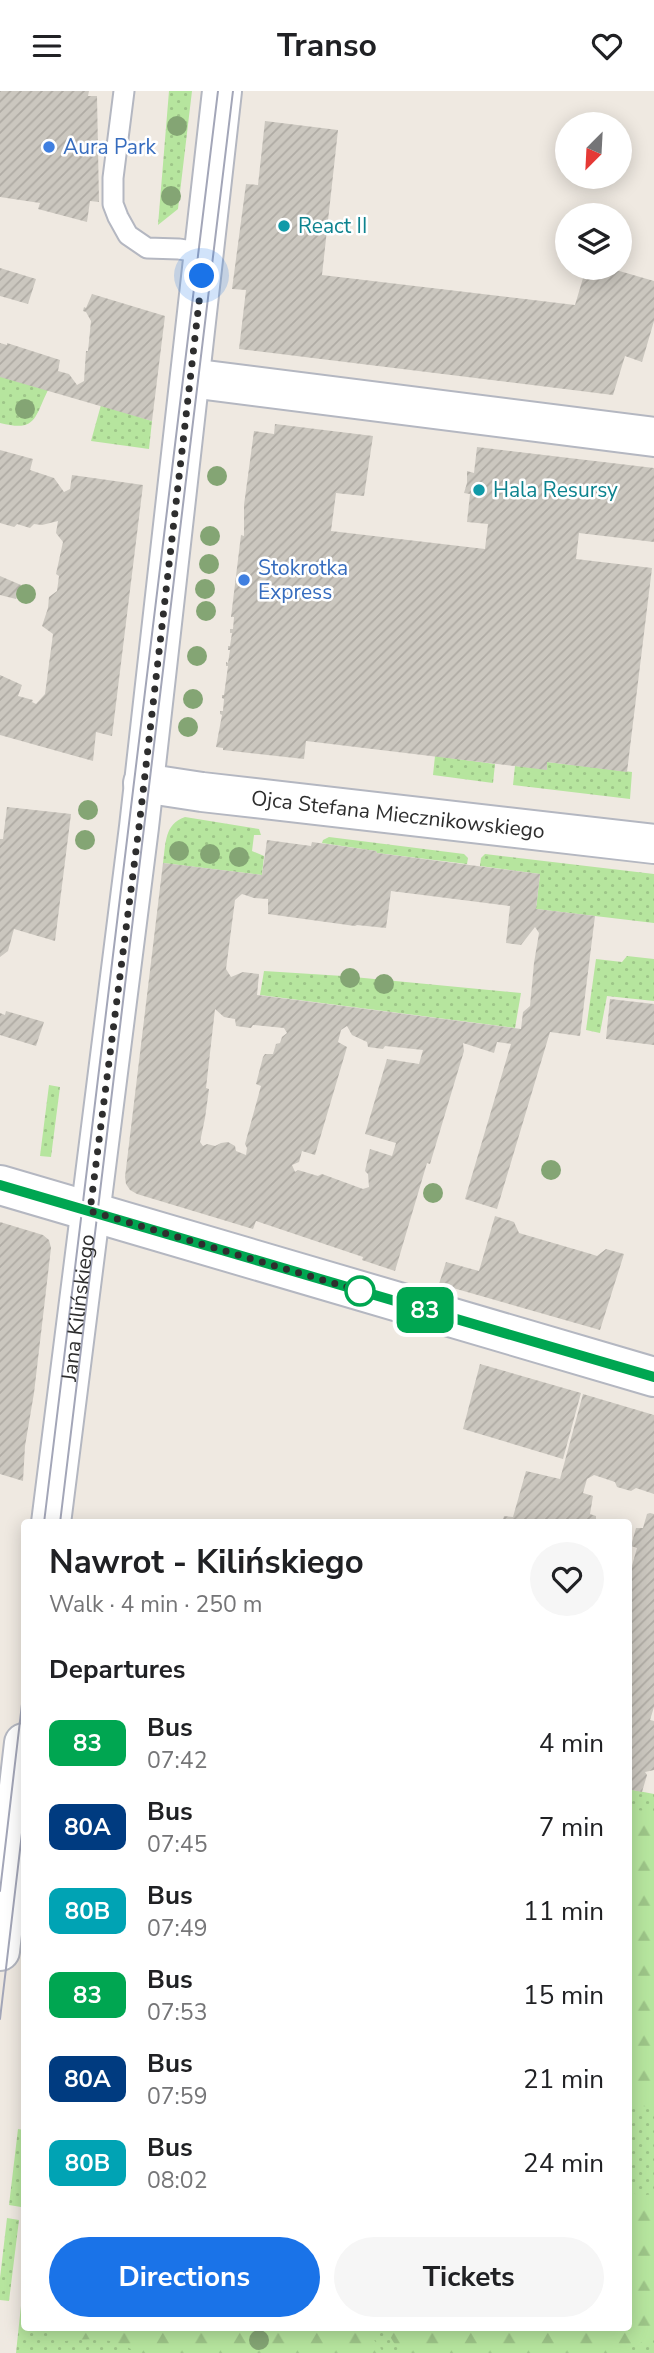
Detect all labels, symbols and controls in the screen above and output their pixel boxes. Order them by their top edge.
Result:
text: Transo [277,24,377,67]
icon: menu [28,27,66,65]
icon: heart [588,27,626,65]
north arrow [555,112,632,189]
map controls [555,112,632,280]
place label: Aura Park [63,133,156,161]
marker: Aura Park [41,139,57,155]
button: layers [555,203,632,280]
place label: React II [298,212,367,240]
marker: React II [276,218,292,234]
your location [184,258,219,293]
place label: Hala Resursy [493,476,618,504]
marker: Hala Resursy [471,482,487,498]
place label: Stokrotka Express [258,554,348,606]
marker: Stokrotka Express [236,572,252,588]
street label: Ojca Stefana Miecznikowskiego [250,784,546,845]
street label: Jana Kilińskiego [55,1232,101,1384]
unlabelled marker [345,1276,375,1306]
line badge: 83 [394,1287,457,1333]
text: 83 [411,1294,439,1326]
text: Nawrot - Kilińskiego [49,1540,364,1585]
button: heart [530,1542,604,1616]
text: Walk · 4 min · 250 m [49,1589,262,1620]
text: Departures [49,1652,185,1687]
text: Bus [147,1710,193,1745]
text: 4 min [539,1726,604,1761]
text: 83 [73,1727,102,1759]
text: 07:42 [147,1745,207,1776]
text: Bus [147,1794,193,1829]
text: 7 min [539,1810,604,1845]
text: 80A [64,1811,111,1843]
text: 07:45 [147,1829,207,1860]
text: Bus [147,1878,193,1913]
text: 11 min [523,1894,604,1929]
text: 80B [65,1895,110,1927]
text: 07:49 [147,1913,207,1944]
text: Bus [147,1962,193,1997]
text: 15 min [523,1978,604,2013]
text: 83 [73,1979,102,2011]
text: 07:53 [147,1997,207,2028]
text: Bus [147,2046,193,2081]
text: 21 min [523,2062,604,2097]
text: 80A [64,2063,111,2095]
text: 07:59 [147,2081,207,2112]
text: Bus [147,2130,193,2165]
text: 24 min [523,2146,604,2181]
text: 80B [65,2147,110,2179]
text: 08:02 [147,2165,207,2196]
button: Directions [49,2237,320,2317]
button: Tickets [334,2237,604,2317]

